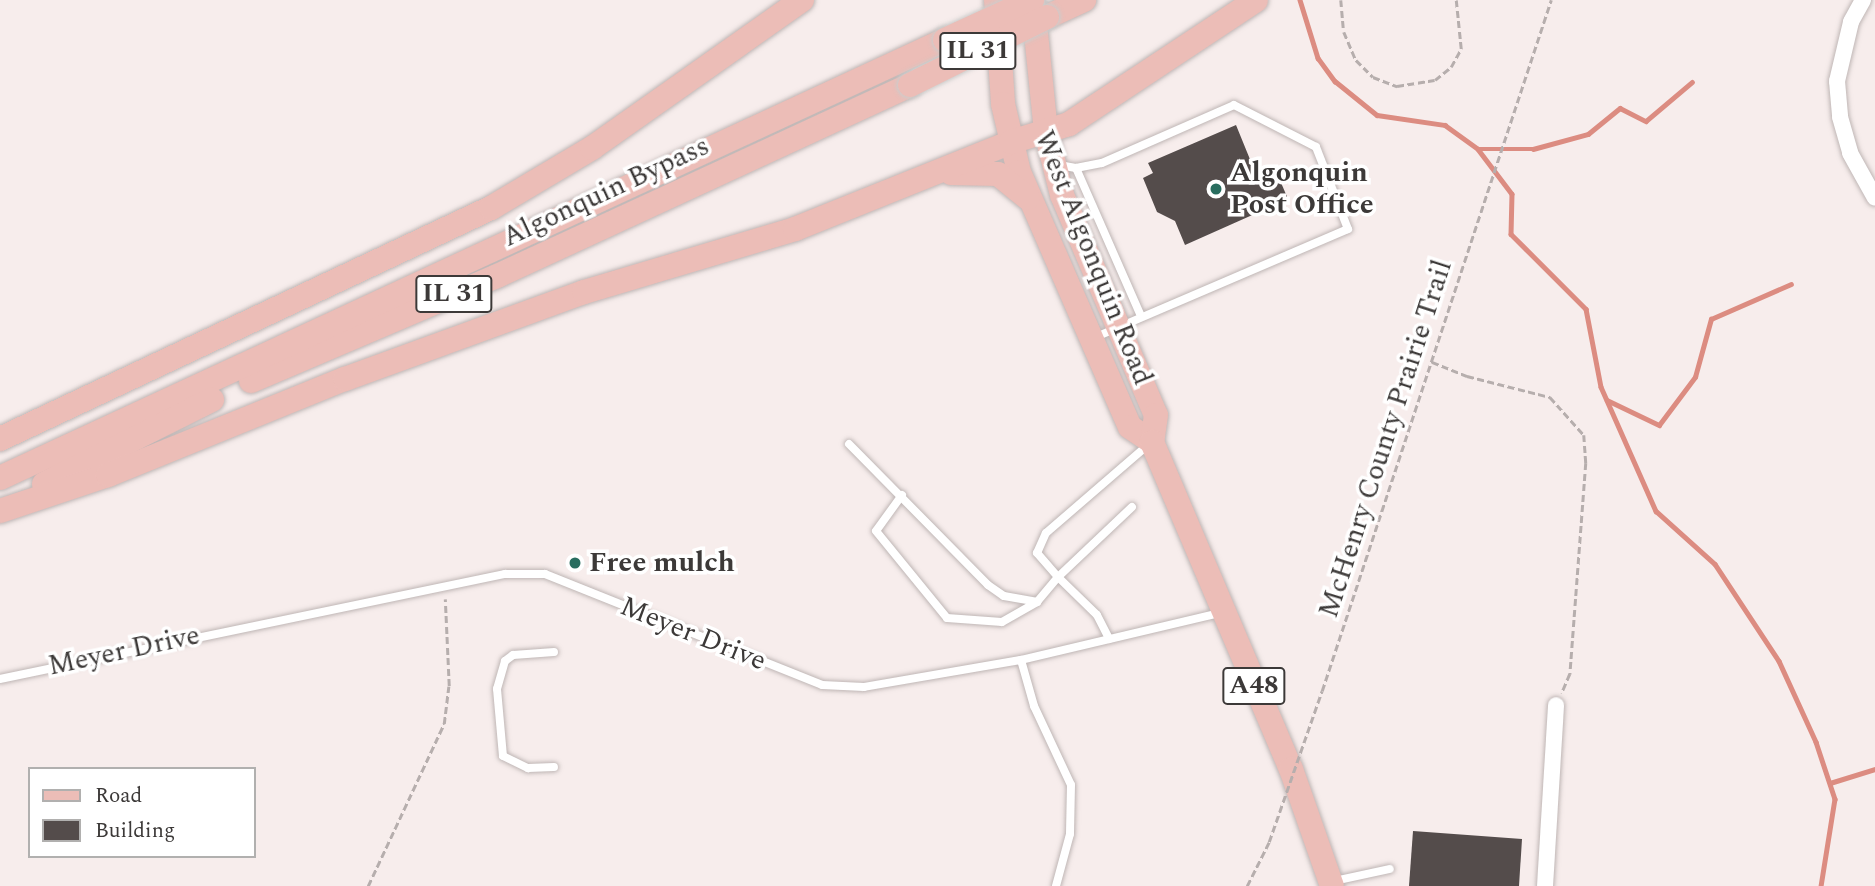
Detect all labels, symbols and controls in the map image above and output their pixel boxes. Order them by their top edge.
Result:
road number: IL 31 [938,28,1018,74]
street label: West Algonquin Road [1027,126,1159,390]
street label: Algonquin Bypass [497,129,715,255]
place label: Algonquin Post Office [1230,156,1374,222]
marker: Algonquin Post Office [1208,181,1224,197]
street label: McHenry County Prairie Trail [1312,256,1460,622]
road number: IL 31 [414,272,494,316]
place label: Free mulch [589,546,735,580]
marker: Free mulch [567,555,583,571]
street label: Meyer Drive [615,590,771,678]
street label: Meyer Drive [45,619,203,683]
road number: A48 [1221,664,1287,708]
legend [28,767,256,858]
text: Road [95,780,142,812]
text: Building [95,815,175,847]

